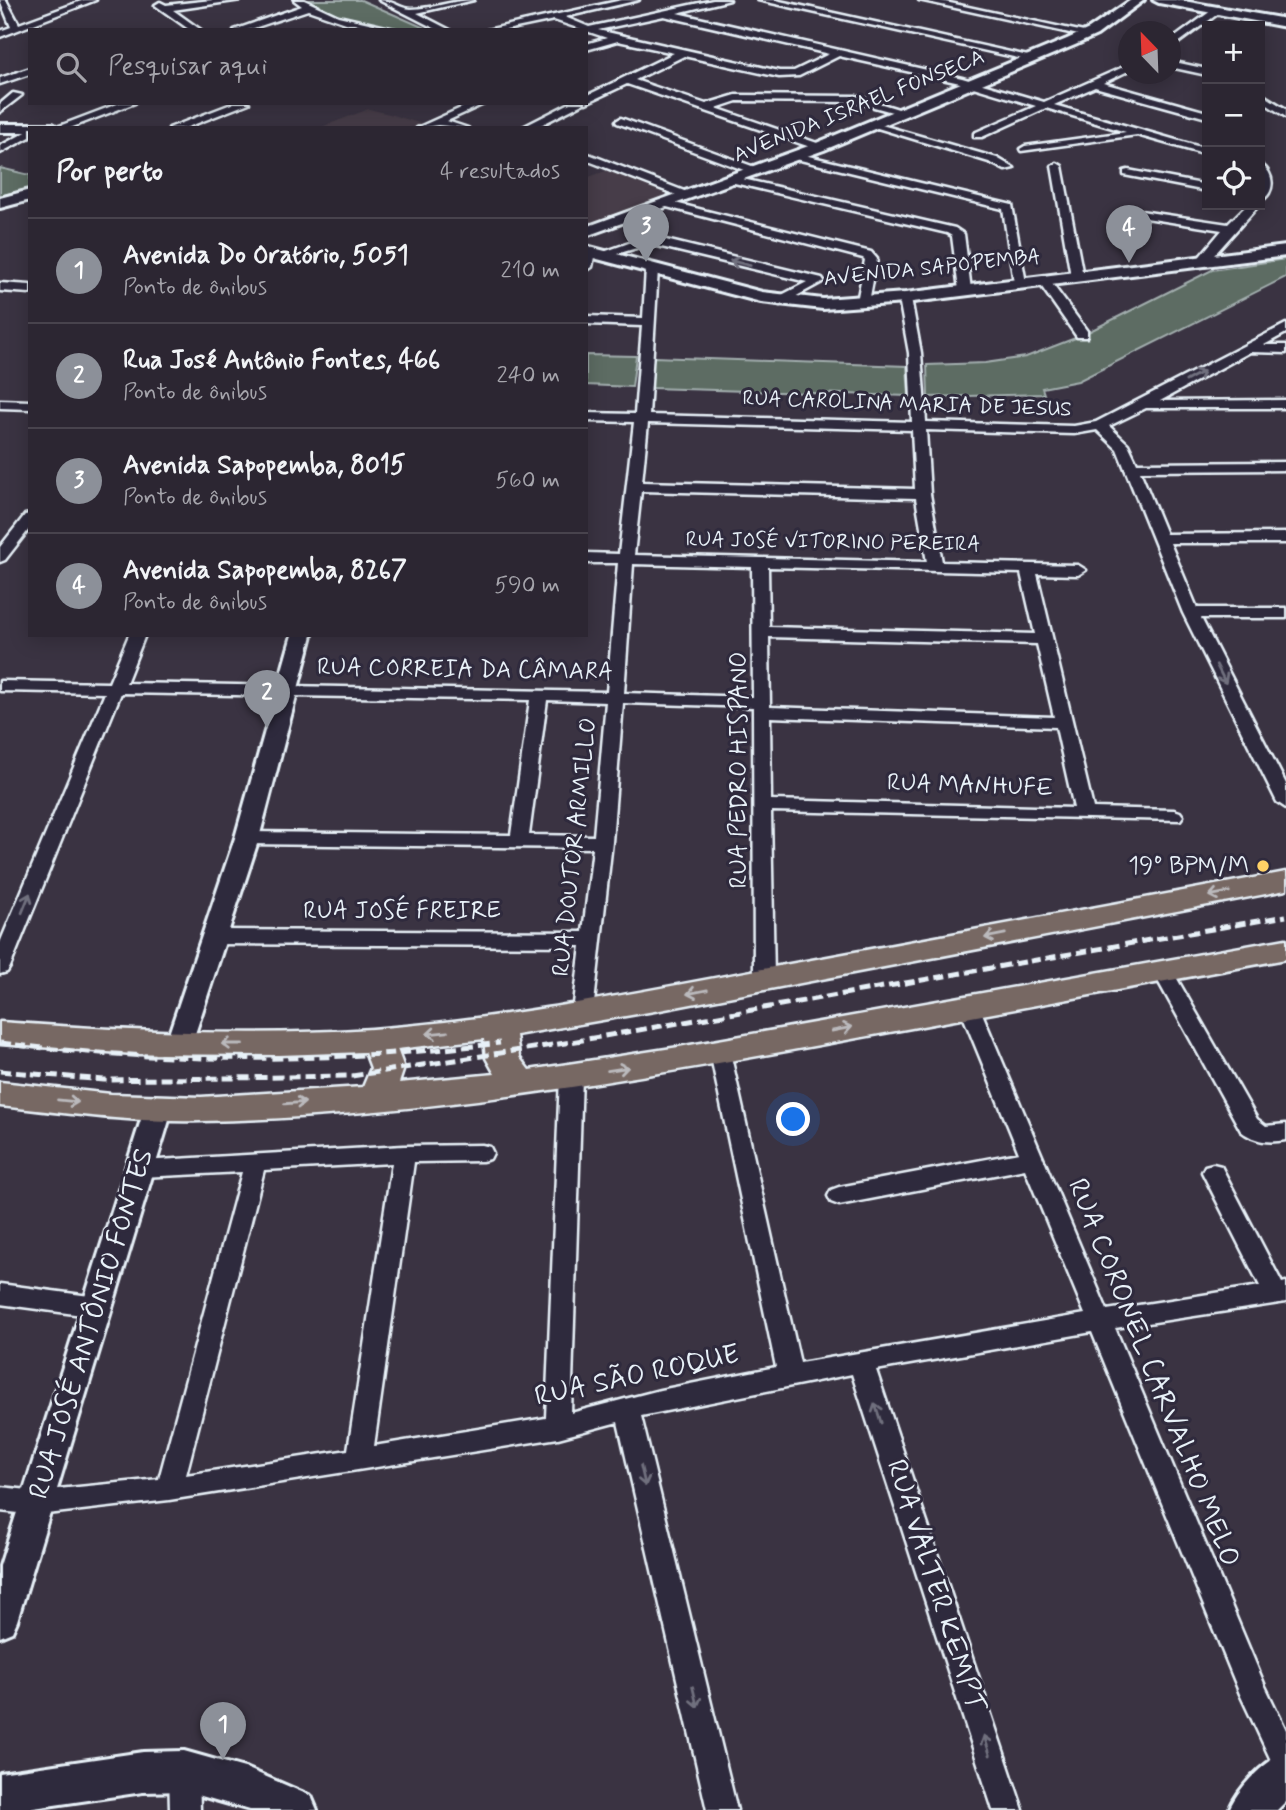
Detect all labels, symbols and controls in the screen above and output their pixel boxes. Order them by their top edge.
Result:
north arrow [1118,21,1181,84]
map controls [1202,21,1265,210]
button: + [1202,21,1265,84]
search box [28,28,588,105]
street label: AVENIDA ISRAEL FONSECA [729,43,989,169]
icon: search [52,48,90,86]
text: Pesquisar aqui [108,50,267,84]
button: − [1202,84,1265,147]
button: locate [1202,147,1265,210]
text: Por perto [56,152,163,191]
text: 4 resultados [440,157,560,187]
pin: 3 [623,204,669,262]
pin: 4 [1106,205,1152,263]
text: Avenida Do Oratório, 5051 [123,239,409,273]
street label: AVENIDA SAPOPEMBA [822,243,1042,293]
text: 1 [74,256,84,286]
text: 210 m [500,256,560,286]
one-way arrow [729,256,752,269]
text: Ponto de ônibus [123,273,267,303]
text: Rua José Antônio Fontes, 466 [123,344,440,378]
text: 2 [73,361,85,391]
text: 240 m [496,361,560,391]
one-way arrow [1185,369,1205,383]
text: Ponto de ônibus [123,378,267,408]
street label: RUA CAROLINA MARIA DE JESUS [742,384,1072,424]
text: Avenida Sapopemba, 8015 [123,449,406,483]
text: 3 [74,466,84,496]
text: 560 m [495,466,560,496]
text: Ponto de ônibus [123,483,267,513]
street label: RUA JOSÉ VITORINO PEREIRA [685,525,981,559]
text: Avenida Sapopemba, 8267 [123,554,407,588]
text: 4 [72,571,86,601]
text: 590 m [494,571,560,601]
text: Ponto de ônibus [123,588,267,618]
street label: RUA PEDRO HISPANO [724,651,755,889]
street label: RUA CORREIA DA CÂMARA [317,652,613,688]
one-way arrow [1215,663,1229,684]
pin: 2 [244,670,290,728]
street label: RUA DOUTOR ARMILLO [546,716,604,978]
street label: RUA MANHUFE [886,768,1054,804]
place label: 19º BPM/M [1128,851,1249,882]
marker: 19º BPM/M [1255,858,1271,874]
one-way arrow [1208,887,1231,901]
one-way arrow [20,893,33,915]
street label: RUA JOSÉ FREIRE [303,894,501,927]
one-way arrow [984,930,1007,943]
one-way arrow [686,985,709,999]
one-way arrow [830,1022,853,1035]
one-way arrow [426,1026,449,1039]
one-way arrow [220,1037,243,1051]
one-way arrow [607,1062,629,1075]
one-way arrow [56,1095,79,1108]
one-way arrow [283,1096,306,1109]
your location [776,1102,810,1136]
street label: RUA JOSÉ ANTÔNIO FONTES [19,1144,163,1504]
street label: RUA CORONEL CARVALHO MELO [1058,1173,1248,1573]
street label: RUA SÃO ROQUE [531,1336,743,1416]
one-way arrow [871,1402,883,1424]
street label: RUA VALTER KEMPT [877,1455,994,1718]
one-way arrow [636,1464,650,1487]
one-way arrow [689,1685,702,1708]
pin: 1 [200,1702,246,1760]
one-way arrow [980,1735,992,1757]

